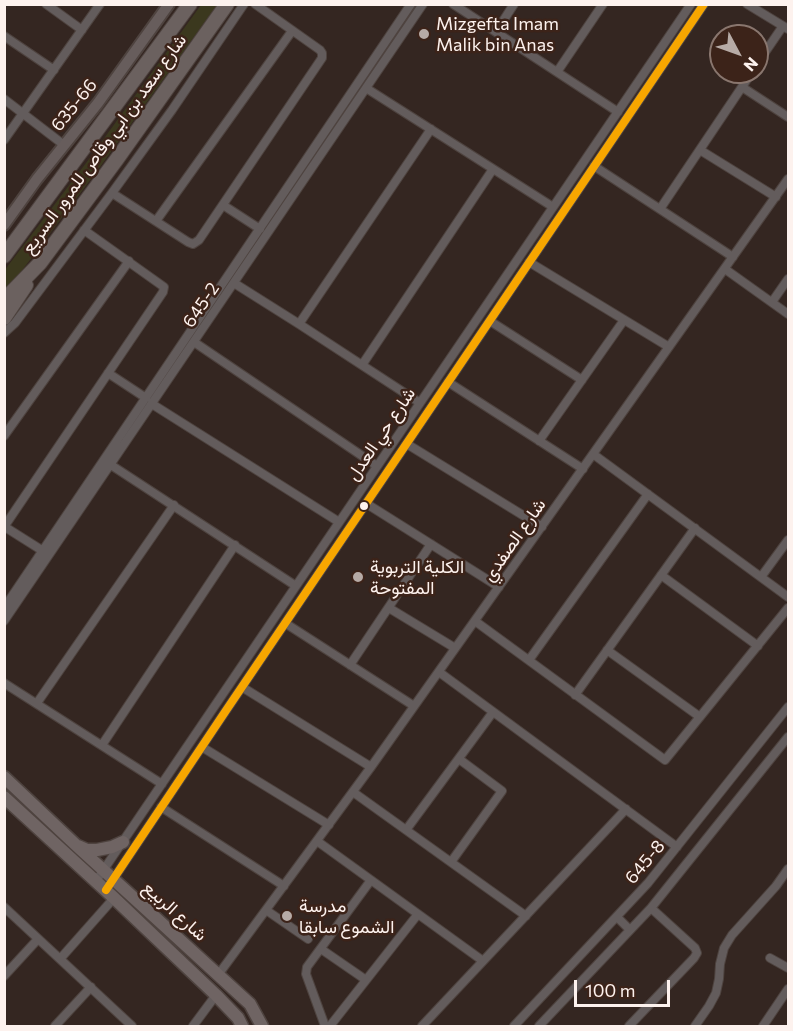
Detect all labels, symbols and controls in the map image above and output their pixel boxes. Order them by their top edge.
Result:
place label: Mizgefta Imam Malik bin Anas [436,13,559,56]
north arrow [709,24,769,84]
marker: Mizgefta Imam Malik bin Anas [417,27,431,41]
street label: شارع سعد بن ابي وقاص للمرور السريع [17,30,191,258]
text: N [740,54,763,76]
street label: 635-66 [46,75,102,135]
street label: 645-2 [178,278,224,332]
street label: شارع حي العدل [342,383,420,485]
street label: شارع الصفدي [478,495,550,585]
unlabelled marker [358,500,370,512]
place label: الكلية التربوية المفتوحة [370,556,464,598]
marker: الكلية التربوية المفتوحة [351,570,365,584]
street label: 645-8 [620,836,670,888]
street label: شارع الربيع [138,876,212,946]
place label: مدرسة الشموع سابقا [299,895,394,938]
marker: مدرسة الشموع سابقا [280,909,294,923]
scale bar [577,968,673,1006]
text: 100 m [585,979,635,1001]

